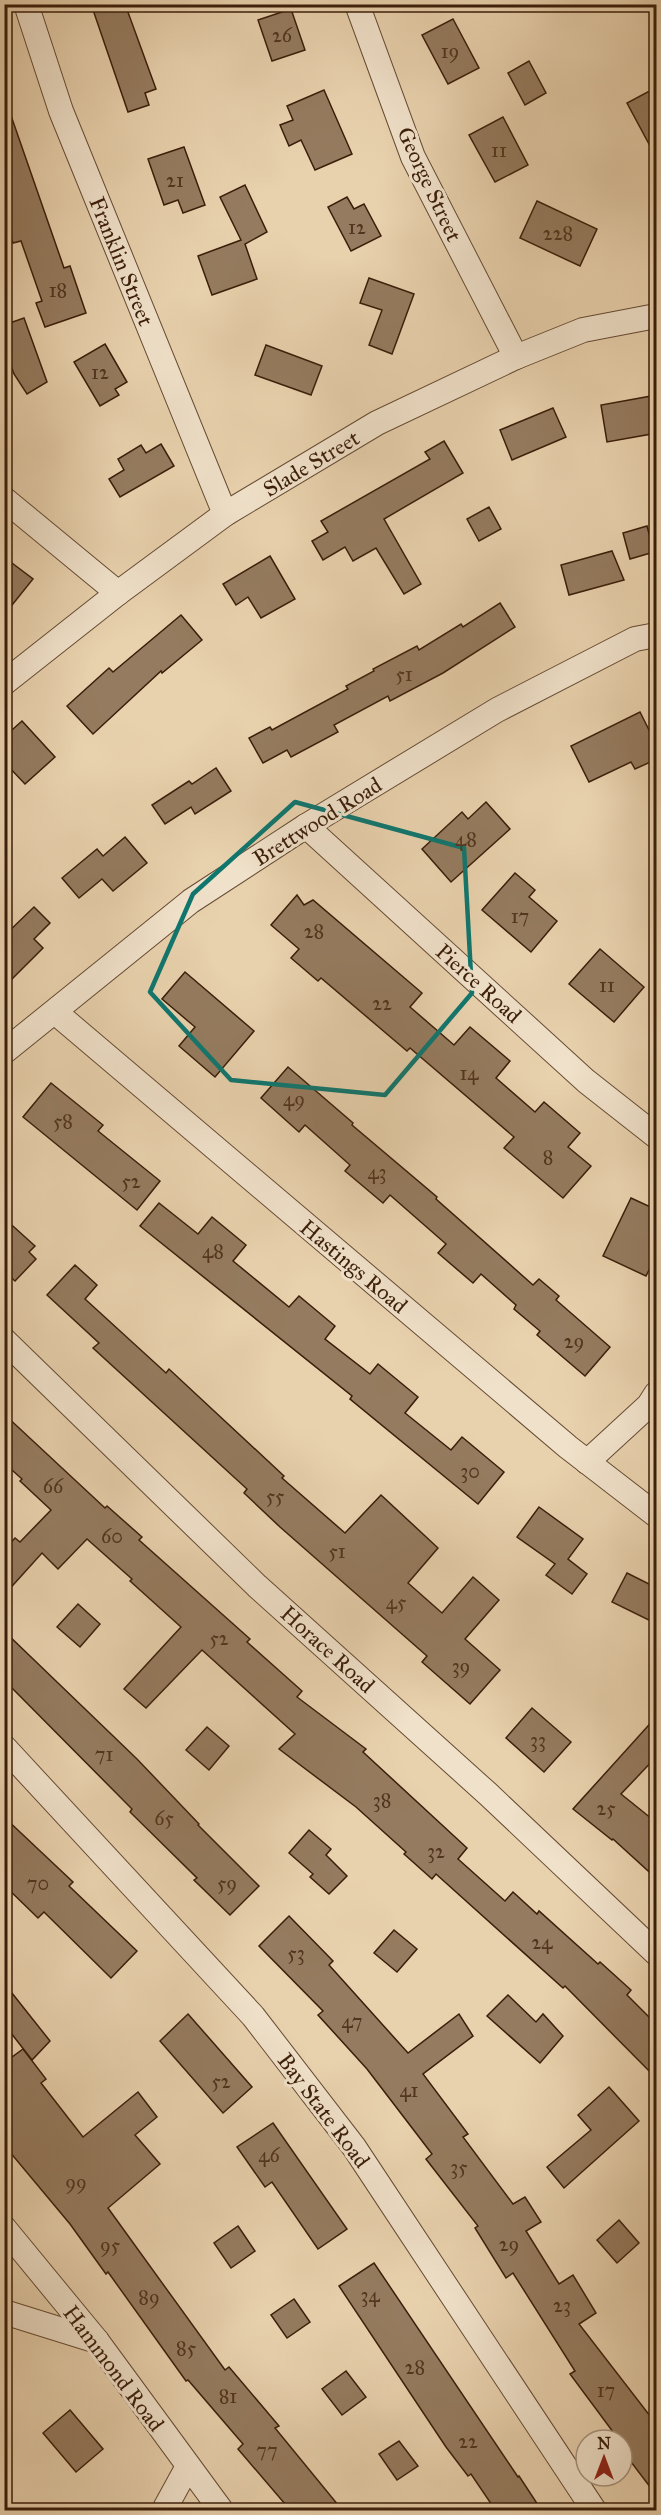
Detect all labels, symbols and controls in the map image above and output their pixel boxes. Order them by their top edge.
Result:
house number: 26 [272,23,293,47]
house number: 19 [441,39,459,63]
street label: George Street [391,123,468,246]
house number: 11 [491,138,507,162]
house number: 21 [166,168,184,192]
street label: Franklin Street [83,193,160,330]
house number: 12 [348,215,366,239]
house number: 228 [543,221,573,245]
house number: 18 [49,278,67,302]
house number: 12 [91,360,109,384]
street label: Slade Street [258,424,364,503]
house number: 51 [395,662,413,686]
street label: Brettwood Road [248,771,387,872]
house number: 48 [455,827,477,851]
house number: 17 [511,904,529,928]
house number: 28 [304,919,324,943]
street label: Pierce Road [430,938,527,1029]
house number: 11 [599,973,615,997]
house number: 22 [372,991,392,1015]
house number: 14 [459,1061,479,1085]
house number: 49 [283,1087,305,1111]
house number: 58 [53,1109,73,1133]
house number: 8 [543,1145,553,1169]
house number: 43 [367,1160,387,1184]
house number: 52 [121,1169,141,1193]
street label: Hastings Road [294,1214,413,1319]
house number: 48 [202,1239,224,1263]
house number: 29 [564,1329,584,1353]
house number: 30 [460,1459,480,1483]
house number: 66 [43,1474,64,1498]
house number: 55 [266,1484,284,1508]
house number: 60 [101,1524,123,1548]
house number: 51 [328,1539,346,1563]
house number: 45 [386,1590,406,1614]
street label: Horace Road [275,1600,380,1699]
house number: 52 [209,1626,229,1650]
house number: 39 [452,1654,470,1678]
house number: 33 [530,1728,546,1752]
house number: 71 [95,1742,113,1766]
house number: 38 [373,1788,391,1812]
house number: 25 [596,1796,616,1820]
house number: 65 [154,1806,174,1830]
house number: 32 [427,1839,445,1863]
house number: 70 [27,1871,49,1895]
house number: 59 [217,1871,237,1895]
house number: 24 [531,1930,553,1954]
house number: 53 [287,1941,305,1965]
house number: 47 [342,2009,362,2033]
street label: Bay State Road [272,2048,376,2173]
house number: 52 [211,2069,231,2093]
house number: 41 [399,2078,419,2102]
house number: 46 [258,2143,280,2167]
house number: 35 [450,2155,468,2179]
house number: 99 [65,2170,87,2194]
house number: 29 [499,2232,519,2256]
house number: 95 [100,2233,120,2257]
house number: 34 [360,2283,380,2307]
house number: 89 [138,2285,160,2309]
house number: 23 [553,2293,571,2317]
street label: Hammond Road [57,2300,170,2437]
house number: 85 [176,2336,196,2360]
house number: 28 [405,2355,425,2379]
house number: 17 [597,2378,615,2402]
house number: 81 [219,2384,237,2408]
north arrow [574,2428,634,2488]
house number: 22 [458,2429,478,2453]
text: N [597,2434,611,2453]
house number: 77 [256,2438,278,2462]

